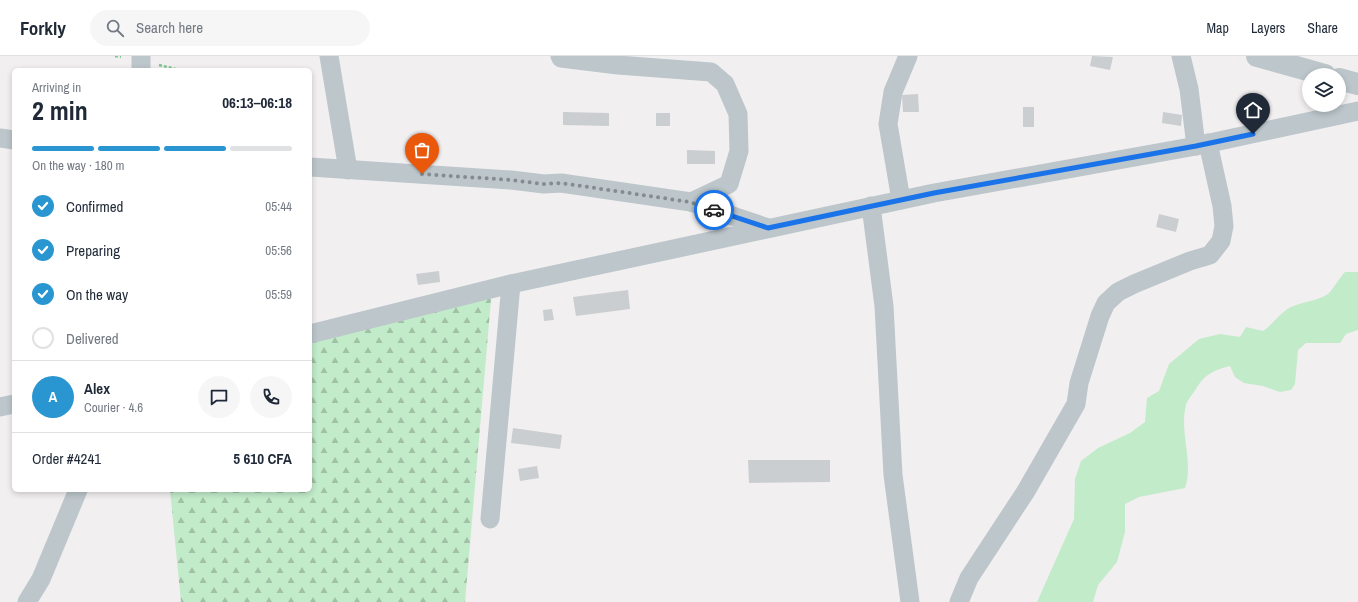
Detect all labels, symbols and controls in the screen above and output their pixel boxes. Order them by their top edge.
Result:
search box [90,10,370,46]
text: Forkly [20,15,66,41]
icon: search [104,17,126,39]
text: Search here [136,17,203,38]
text: Map [1207,19,1229,37]
text: Layers [1251,19,1285,37]
text: Share [1307,19,1338,37]
map controls [1302,68,1346,112]
button: layers [1302,68,1346,112]
text: Arriving in [32,79,81,96]
text: 06:13–06:18 [222,92,292,113]
text: 2 min [32,93,88,128]
pin [1236,93,1270,134]
icon: home [1242,99,1264,121]
pin [405,133,439,174]
icon: bag [411,139,433,161]
text: On the way · 180 m [32,157,124,174]
courier [694,190,734,230]
icon: check [32,195,54,217]
text: Confirmed [66,196,123,217]
text: 05:44 [265,198,292,215]
icon: car [703,199,725,221]
icon: check [32,239,54,261]
text: Preparing [66,240,120,261]
text: 05:56 [265,242,292,259]
icon: check [32,283,54,305]
text: On the way [66,284,128,305]
text: 05:59 [265,286,292,303]
text: Delivered [66,328,119,349]
button: chat [198,376,240,418]
button: phone [250,376,292,418]
text: Alex [84,378,110,399]
text: A [49,386,57,407]
text: Courier · 4.6 [84,399,143,416]
text: Order #4241 [32,448,101,469]
text: 5 610 CFA [233,448,292,469]

